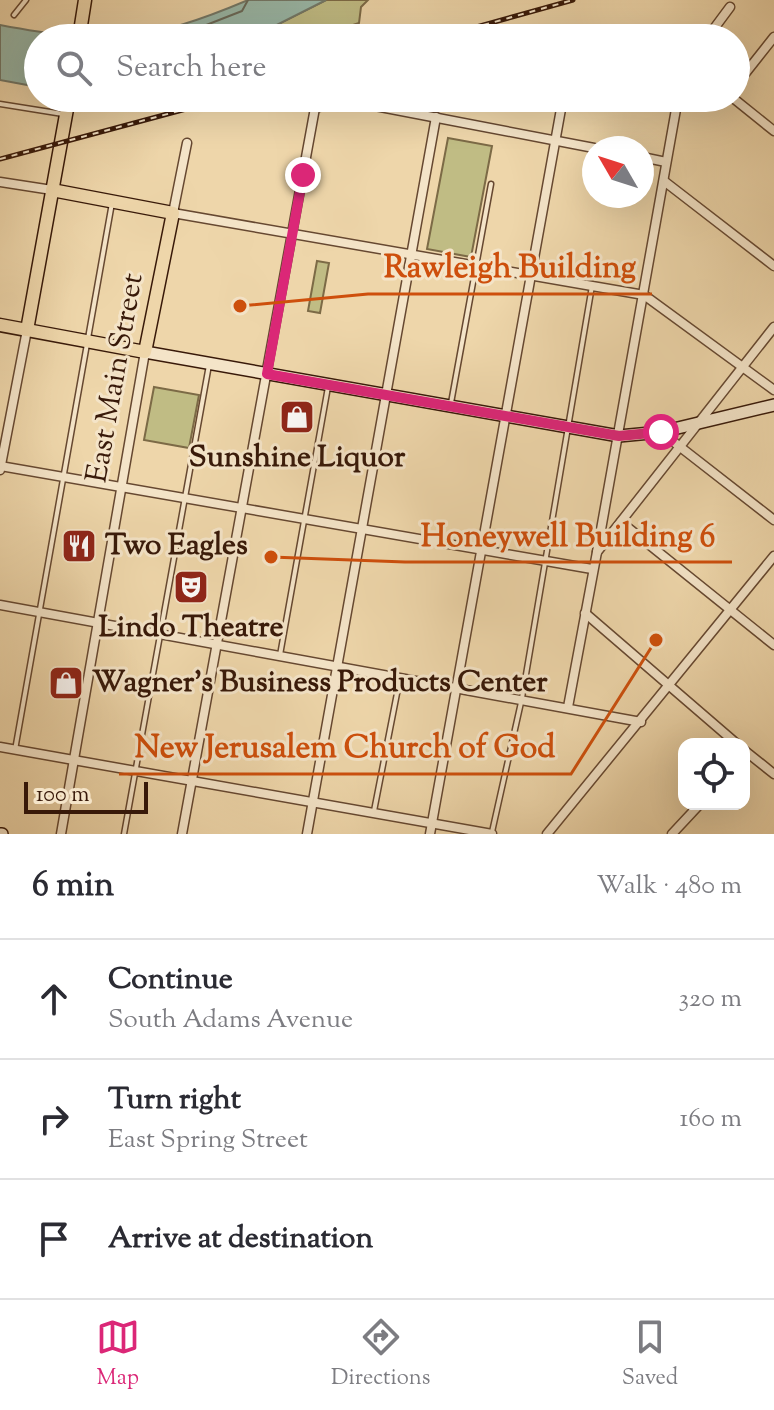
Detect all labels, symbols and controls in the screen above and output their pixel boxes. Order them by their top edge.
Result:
search box [24,24,750,112]
icon: search [52,46,96,90]
text: Search here [116,47,266,90]
north arrow [582,136,654,208]
route end [285,157,321,193]
callout: Rawleigh Building [368,238,652,294]
text: Rawleigh Building [384,246,637,292]
street label: East Main Street [76,270,156,486]
shop icon: Sunshine Liquor [278,398,316,436]
route start [643,414,679,450]
place label: Sunshine Liquor [189,437,406,480]
callout: Honeywell Building 6 [405,506,732,562]
text: Honeywell Building 6 [421,515,715,561]
place label: Two Eagles [105,525,248,568]
restaurant icon: Two Eagles [60,527,98,565]
theatre icon: Lindo Theatre [172,568,210,606]
place label: Lindo Theatre [99,607,283,650]
place label: Wagner's Business Products Center [92,662,548,705]
shop icon: Wagner's Business Products Center [47,664,85,702]
callout: New Jerusalem Church of God [119,718,571,774]
text: New Jerusalem Church of God [135,726,555,772]
map controls [678,738,750,810]
button: locate [678,738,750,810]
scale bar [24,778,148,814]
text: 100 m [36,780,89,812]
text: 6 min [32,862,114,911]
text: Walk · 480 m [596,868,742,905]
text: Continue [108,959,233,1002]
icon: ahead [32,977,76,1021]
text: 320 m [679,981,742,1018]
text: South Adams Avenue [108,1002,353,1039]
text: Turn right [108,1079,241,1122]
icon: right [32,1097,76,1141]
text: 160 m [679,1101,742,1138]
text: East Spring Street [108,1122,308,1159]
icon: arrive [32,1217,76,1261]
text: Arrive at destination [108,1218,373,1261]
tab: Map [96,1315,140,1395]
tab: Directions [331,1315,430,1395]
tab: Saved [622,1315,678,1395]

